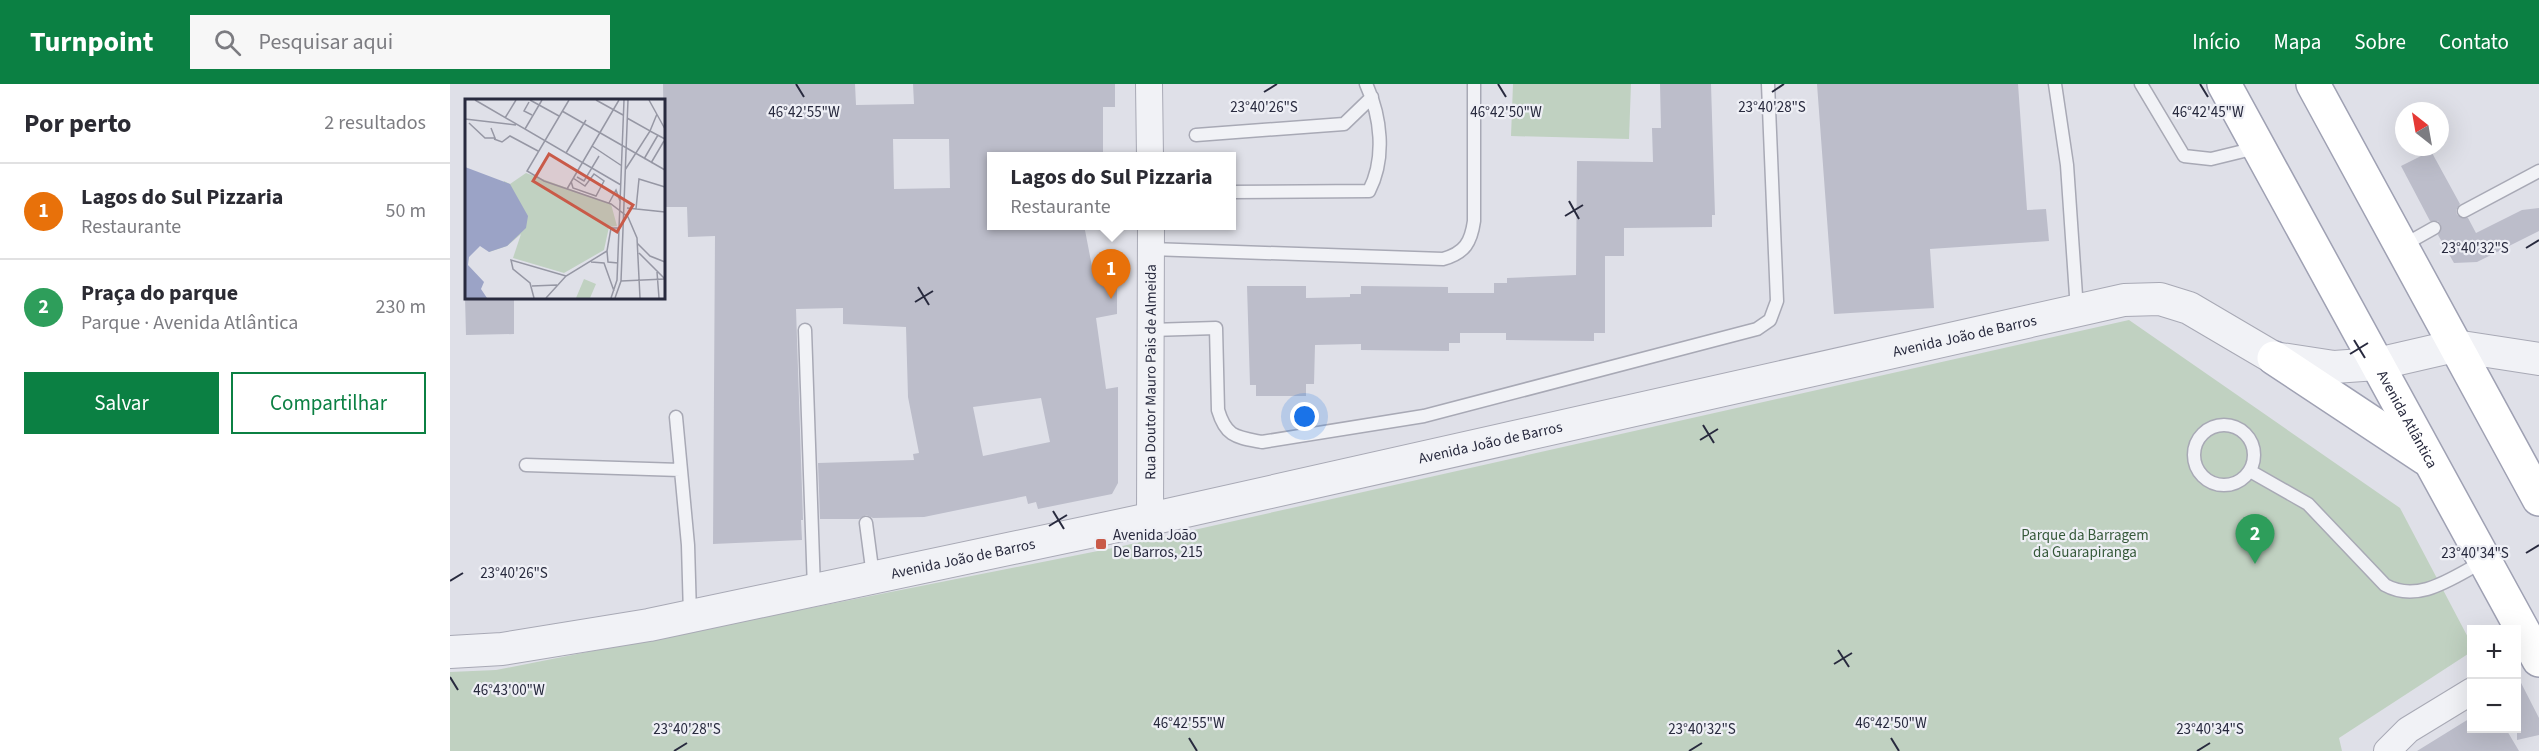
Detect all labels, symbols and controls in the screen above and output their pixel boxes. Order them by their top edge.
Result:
search box [190,15,610,69]
text: Turnpoint [30,22,154,62]
icon: search [211,26,244,59]
text: Pesquisar aqui [259,26,393,58]
text: Início [2192,27,2240,57]
text: Mapa [2273,27,2321,57]
text: Sobre [2354,27,2406,57]
text: Contato [2439,27,2509,57]
text: 23°40'26"S [1230,97,1298,118]
text: 23°40'28"S [1738,97,1806,118]
inset map [465,99,664,298]
text: 46°42'55"W [768,102,840,123]
text: 46°42'50"W [1470,102,1542,123]
text: 46°42'45"W [2172,102,2244,123]
north arrow [2395,102,2449,156]
text: Por perto [24,105,132,142]
text: 2 resultados [324,109,426,137]
popup [987,152,1236,230]
text: Lagos do Sul Pizzaria [1010,161,1213,193]
text: Lagos do Sul Pizzaria [81,181,283,213]
text: Restaurante [1010,193,1111,221]
text: 1 [38,197,49,225]
text: 50 m [386,197,426,225]
text: Restaurante [81,213,181,241]
text: 23°40'32"S [2441,238,2509,259]
pin: 1 [1092,250,1130,299]
street label: Rua Doutor Mauro Pais de Almeida [1140,264,1161,480]
text: Praça do parque [81,277,238,309]
text: 2 [38,293,49,321]
text: 230 m [376,293,426,321]
text: Parque · Avenida Atlântica [81,309,298,337]
street label: Avenida João de Barros [1891,309,2039,362]
street label: Avenida Atlântica [2372,366,2443,472]
button: Salvar [24,372,219,434]
button: Compartilhar [231,372,426,434]
your location [1290,402,1319,431]
street label: Avenida João de Barros [1416,416,1564,469]
pin: 2 [2236,514,2274,564]
place label: Avenida João De Barros, 215 [1113,525,1203,563]
park label: Parque da Barragem da Guarapiranga [2021,525,2149,563]
street label: Avenida João de Barros [889,533,1037,584]
marker: Avenida João De Barros, 215 [1094,537,1108,551]
text: 23°40'34"S [2441,543,2509,564]
text: 23°40'26"S [480,563,548,584]
map controls [2467,625,2521,733]
button: + [2467,625,2521,679]
button: − [2467,679,2521,733]
text: 46°43'00"W [473,680,545,701]
text: 46°42'55"W [1153,713,1225,734]
text: 46°42'50"W [1855,713,1927,734]
text: 23°40'28"S [653,719,721,740]
text: 23°40'32"S [1668,719,1736,740]
text: 23°40'34"S [2176,719,2244,740]

